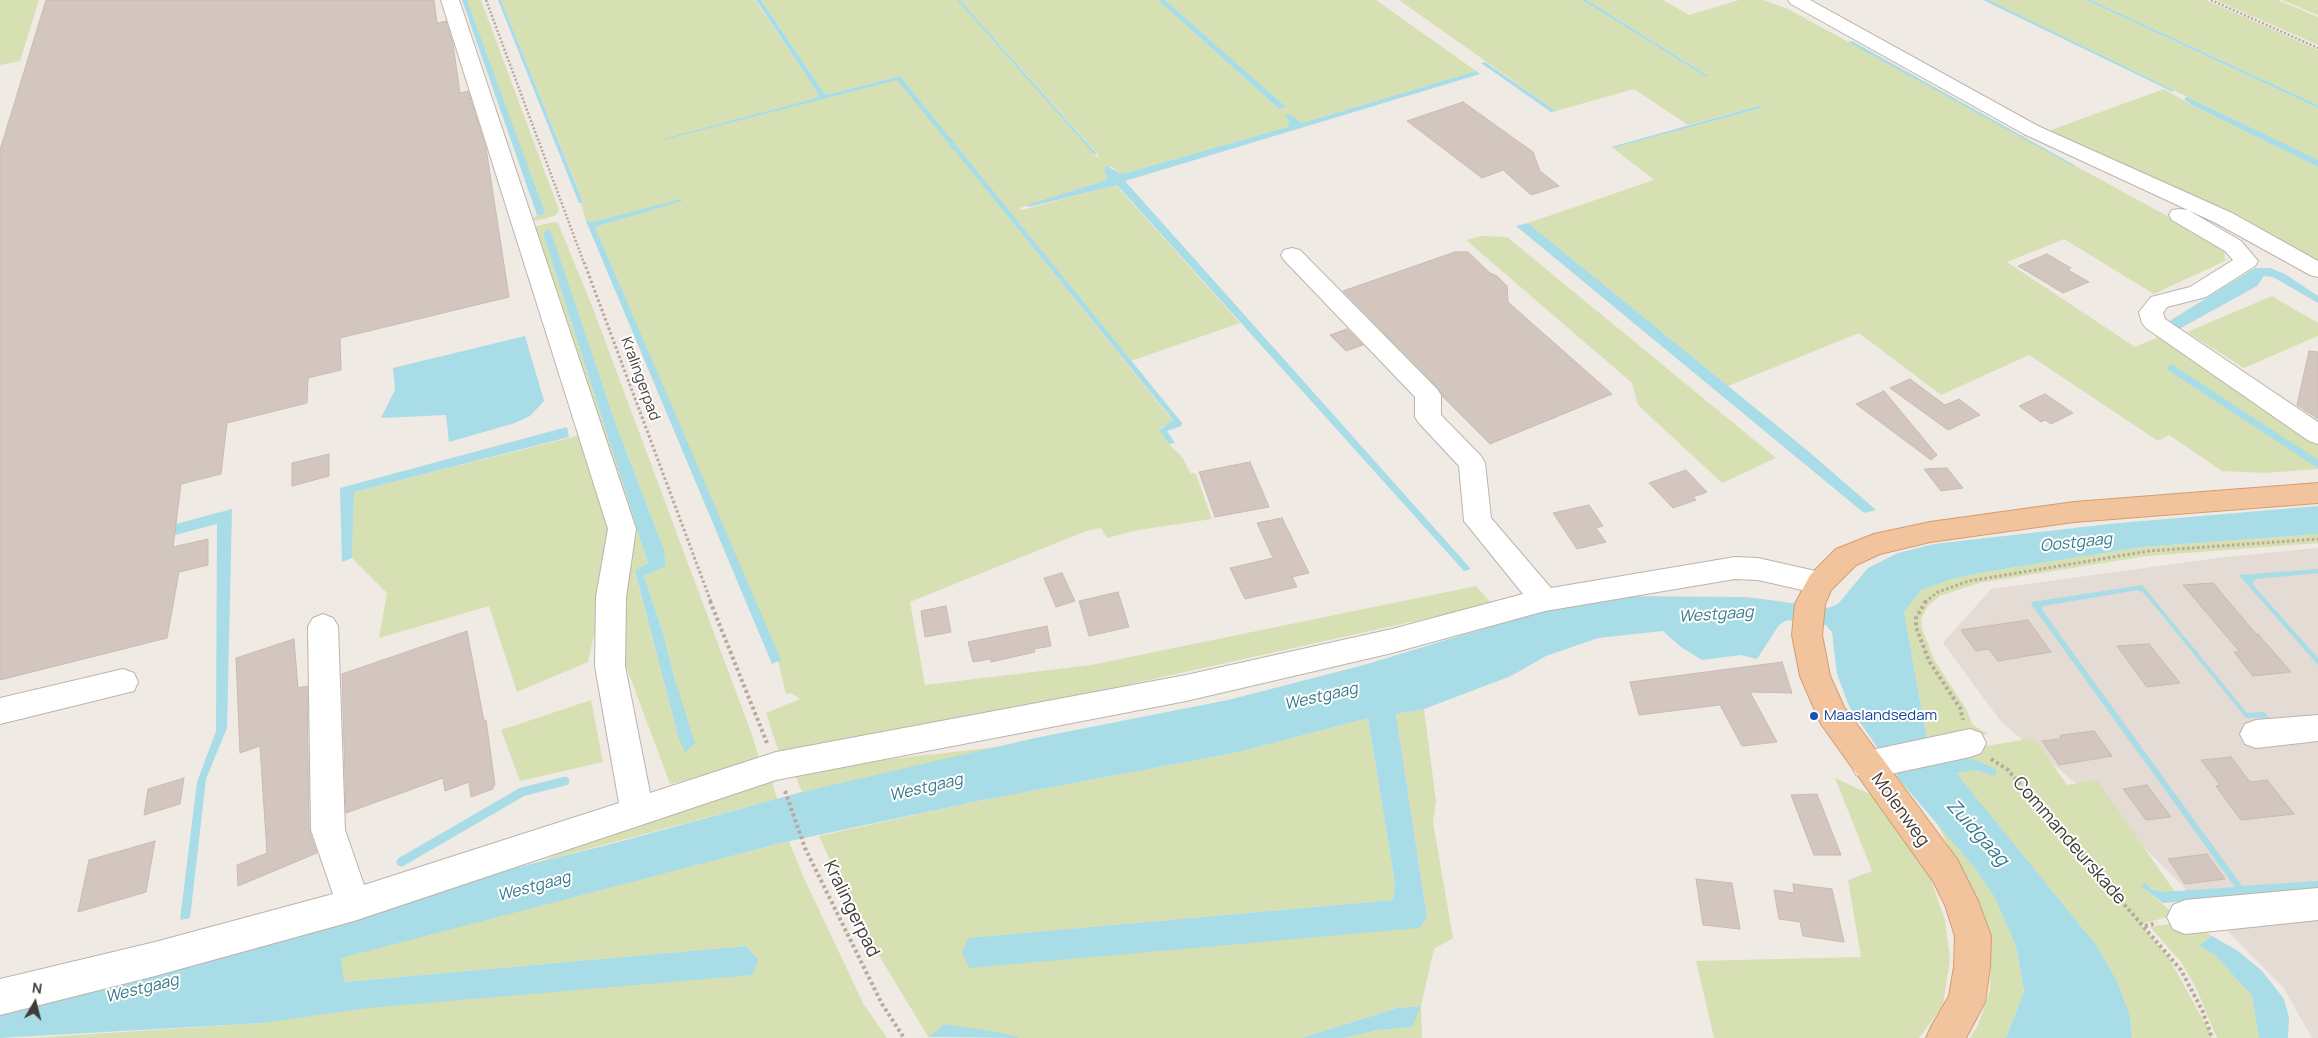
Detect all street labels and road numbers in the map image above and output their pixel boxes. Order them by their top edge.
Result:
street label: Kralingerpad [617,335,663,423]
street label: Molenweg [1866,769,1934,851]
street label: Commandeurskade [2008,773,2130,909]
street label: Kralingerpad [818,857,884,961]

